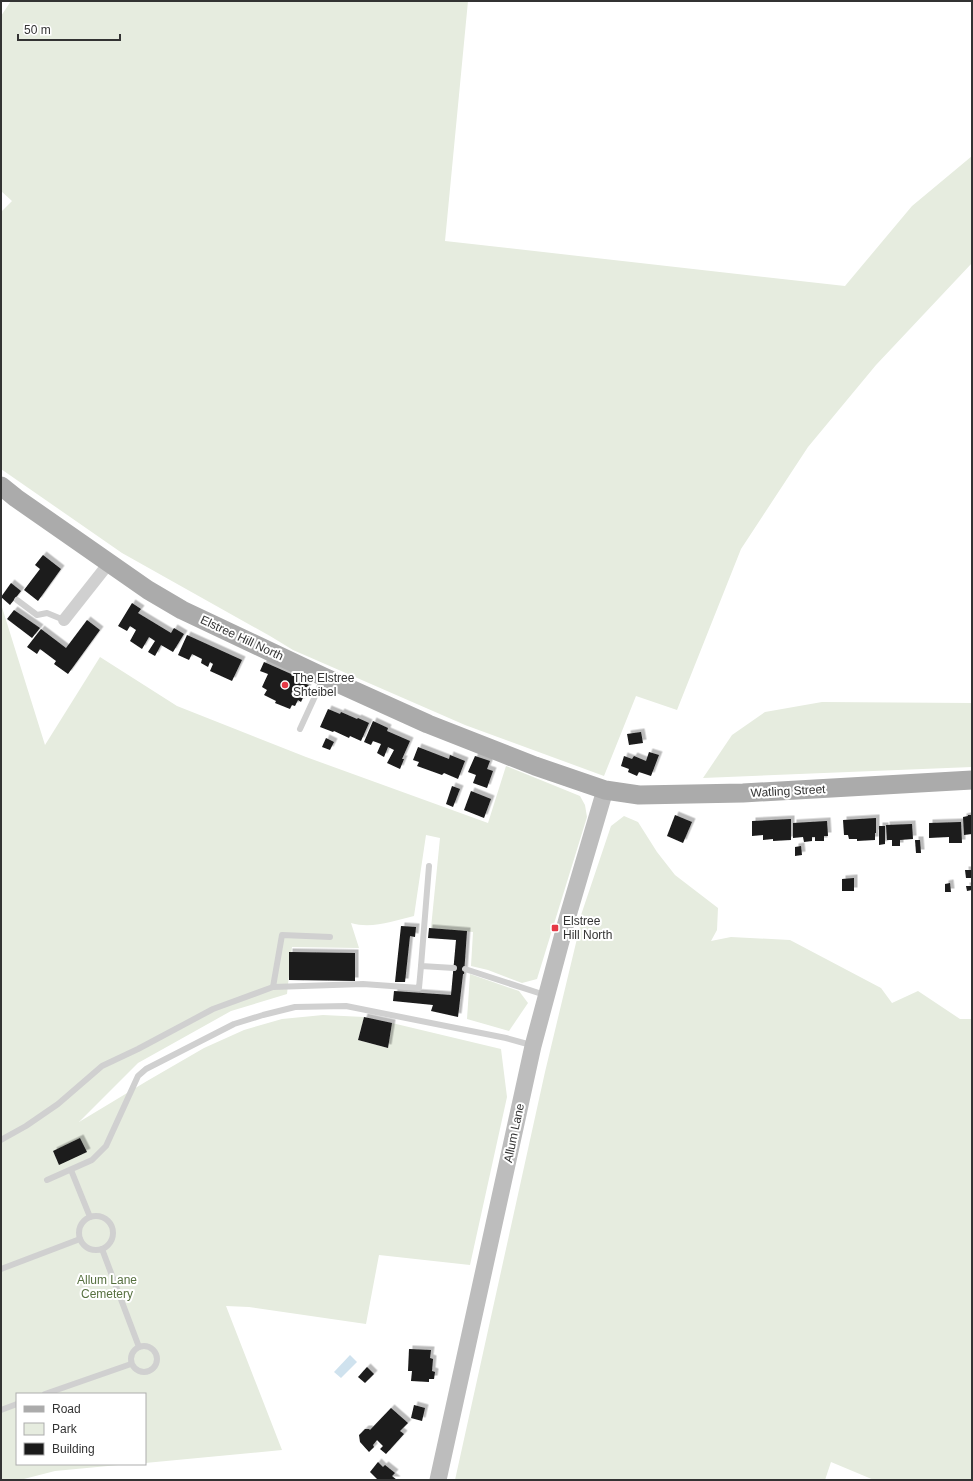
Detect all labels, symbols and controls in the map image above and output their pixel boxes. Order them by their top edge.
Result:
scale bar [18,16,120,42]
text: 50 m [24,23,51,37]
street label: Elstree Hill North [198,613,286,663]
place label: The Elstree Shteibel [293,671,355,699]
marker: The Elstree Shteibel [280,680,290,690]
street label: Watling Street [750,782,826,800]
place label: Elstree Hill North [563,914,612,942]
marker: Elstree Hill North [550,923,560,933]
street label: Allum Lane [501,1102,527,1164]
park label: Allum Lane Cemetery [77,1273,137,1301]
legend [16,1393,146,1465]
text: Road [52,1402,81,1416]
text: Park [52,1422,78,1436]
text: Building [52,1442,95,1456]

